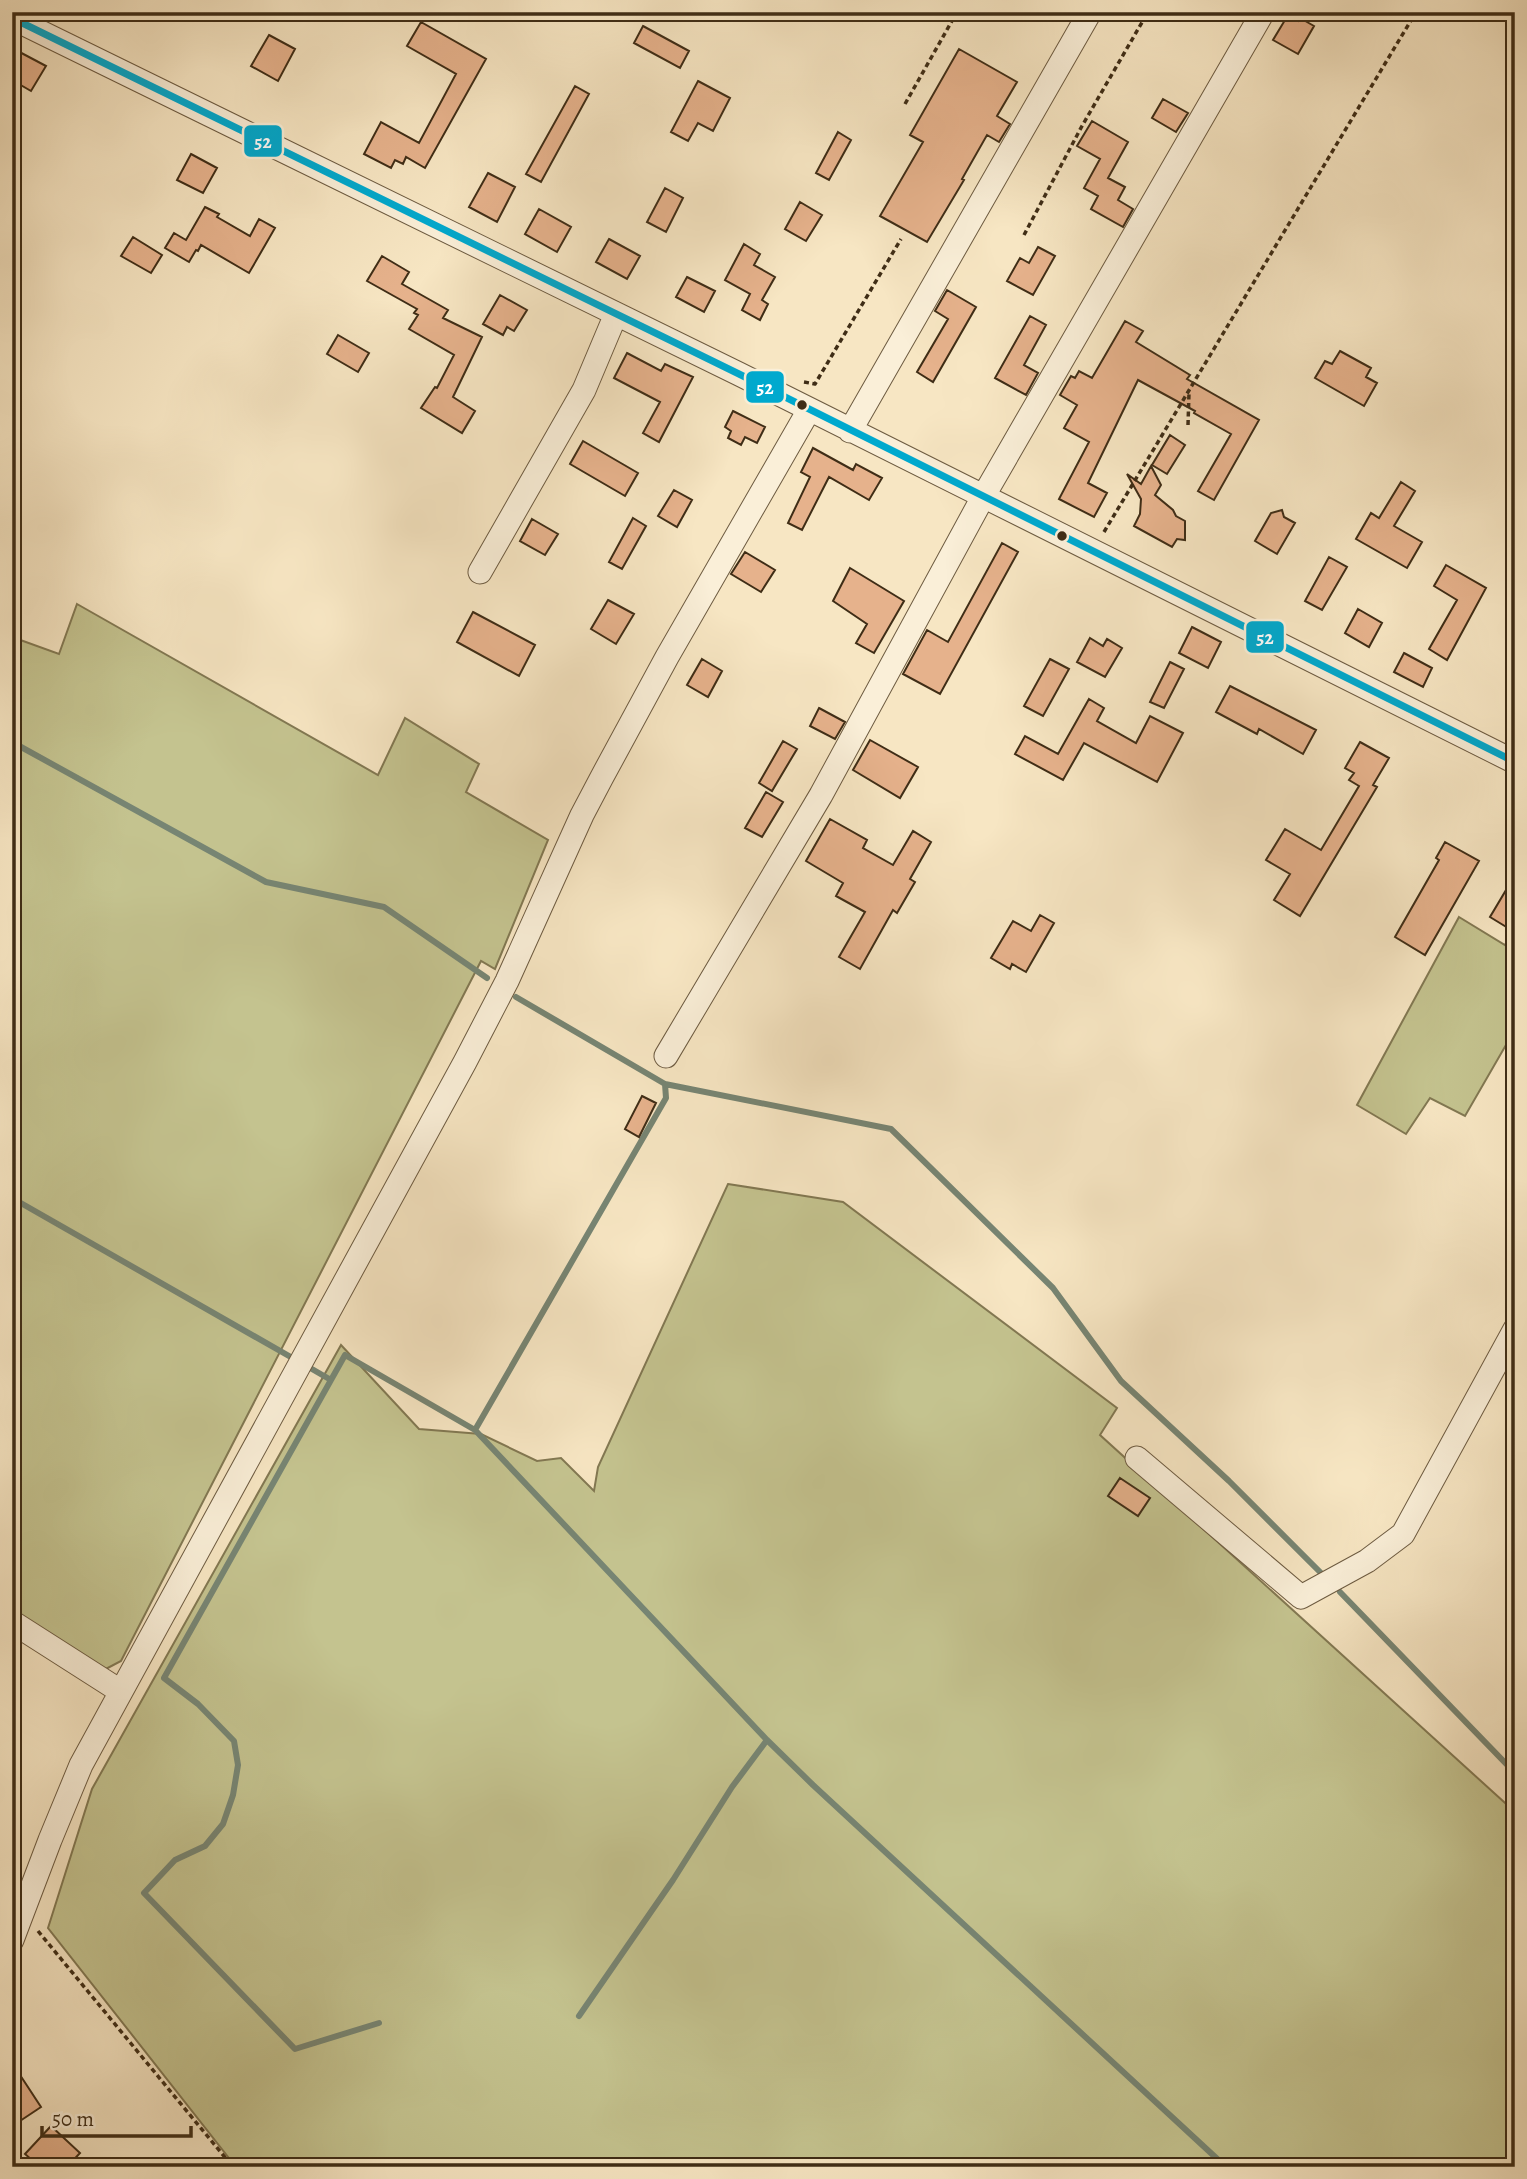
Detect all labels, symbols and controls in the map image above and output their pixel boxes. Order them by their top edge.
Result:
line badge: 52 [243,124,283,158]
text: 52 [254,129,272,155]
line badge: 52 [745,370,785,404]
text: 52 [756,375,774,401]
unlabelled marker [795,398,809,412]
unlabelled marker [1055,529,1069,543]
line badge: 52 [1245,620,1285,654]
text: 52 [1256,625,1274,651]
scale bar [42,2095,191,2139]
text: 50 m [52,2105,94,2133]

